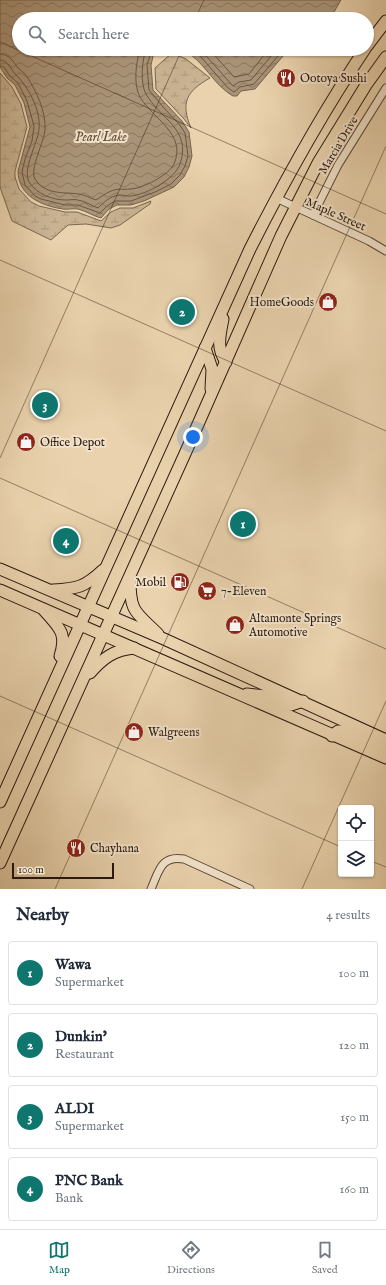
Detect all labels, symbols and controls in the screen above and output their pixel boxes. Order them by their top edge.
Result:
search box [12,12,374,56]
icon: search [26,23,48,45]
text: Search here [58,25,129,44]
restaurant icon: Ootoya Sushi [275,67,297,89]
place label: Ootoya Sushi [300,71,367,86]
street label: Marcia Drive [315,113,362,177]
water label: Pearl Lake [75,129,127,146]
street label: Maple Street [303,195,368,235]
shop icon: HomeGoods [317,291,339,313]
place label: HomeGoods [250,295,314,310]
pin: 2 [169,297,195,327]
pin: 3 [32,390,58,420]
your location [183,427,203,447]
shop icon: Office Depot [15,431,37,453]
place label: Office Depot [40,435,105,451]
pin: 1 [230,509,256,539]
pin: 4 [53,526,79,556]
fuel station icon: Mobil [169,571,191,593]
place label: Mobil [136,575,167,590]
supermarket icon: 7-Eleven [196,580,218,602]
place label: 7-Eleven [221,584,267,599]
place label: Altamonte Springs Automotive [248,611,341,640]
shop icon: Altamonte Springs Automotive [224,614,246,636]
shop icon: Walgreens [123,721,145,743]
place label: Walgreens [148,725,200,740]
map controls [338,805,374,877]
button: locate [338,805,374,841]
restaurant icon: Chayhana [65,837,87,859]
place label: Chayhana [90,841,140,856]
button: layers [338,841,374,877]
scale bar [12,861,114,880]
text: 100 m [18,863,44,877]
text: Nearby [16,905,69,926]
text: 4 results [326,907,370,924]
text: Wawa [55,955,91,974]
text: 1 [28,965,32,982]
text: 100 m [339,965,369,982]
text: Supermarket [55,974,124,991]
text: Dunkin' [55,1027,107,1046]
text: 2 [27,1037,33,1054]
text: 120 m [339,1037,369,1054]
text: Restaurant [55,1046,114,1063]
text: ALDI [55,1099,94,1118]
text: 3 [28,1109,32,1126]
text: 150 m [340,1109,369,1126]
text: Supermarket [55,1118,124,1135]
text: PNC Bank [55,1171,123,1190]
text: 4 [27,1181,33,1198]
text: 160 m [339,1181,369,1198]
text: Bank [55,1190,83,1207]
tab: Map [48,1239,70,1277]
tab: Directions [167,1239,215,1277]
tab: Saved [312,1239,338,1277]

